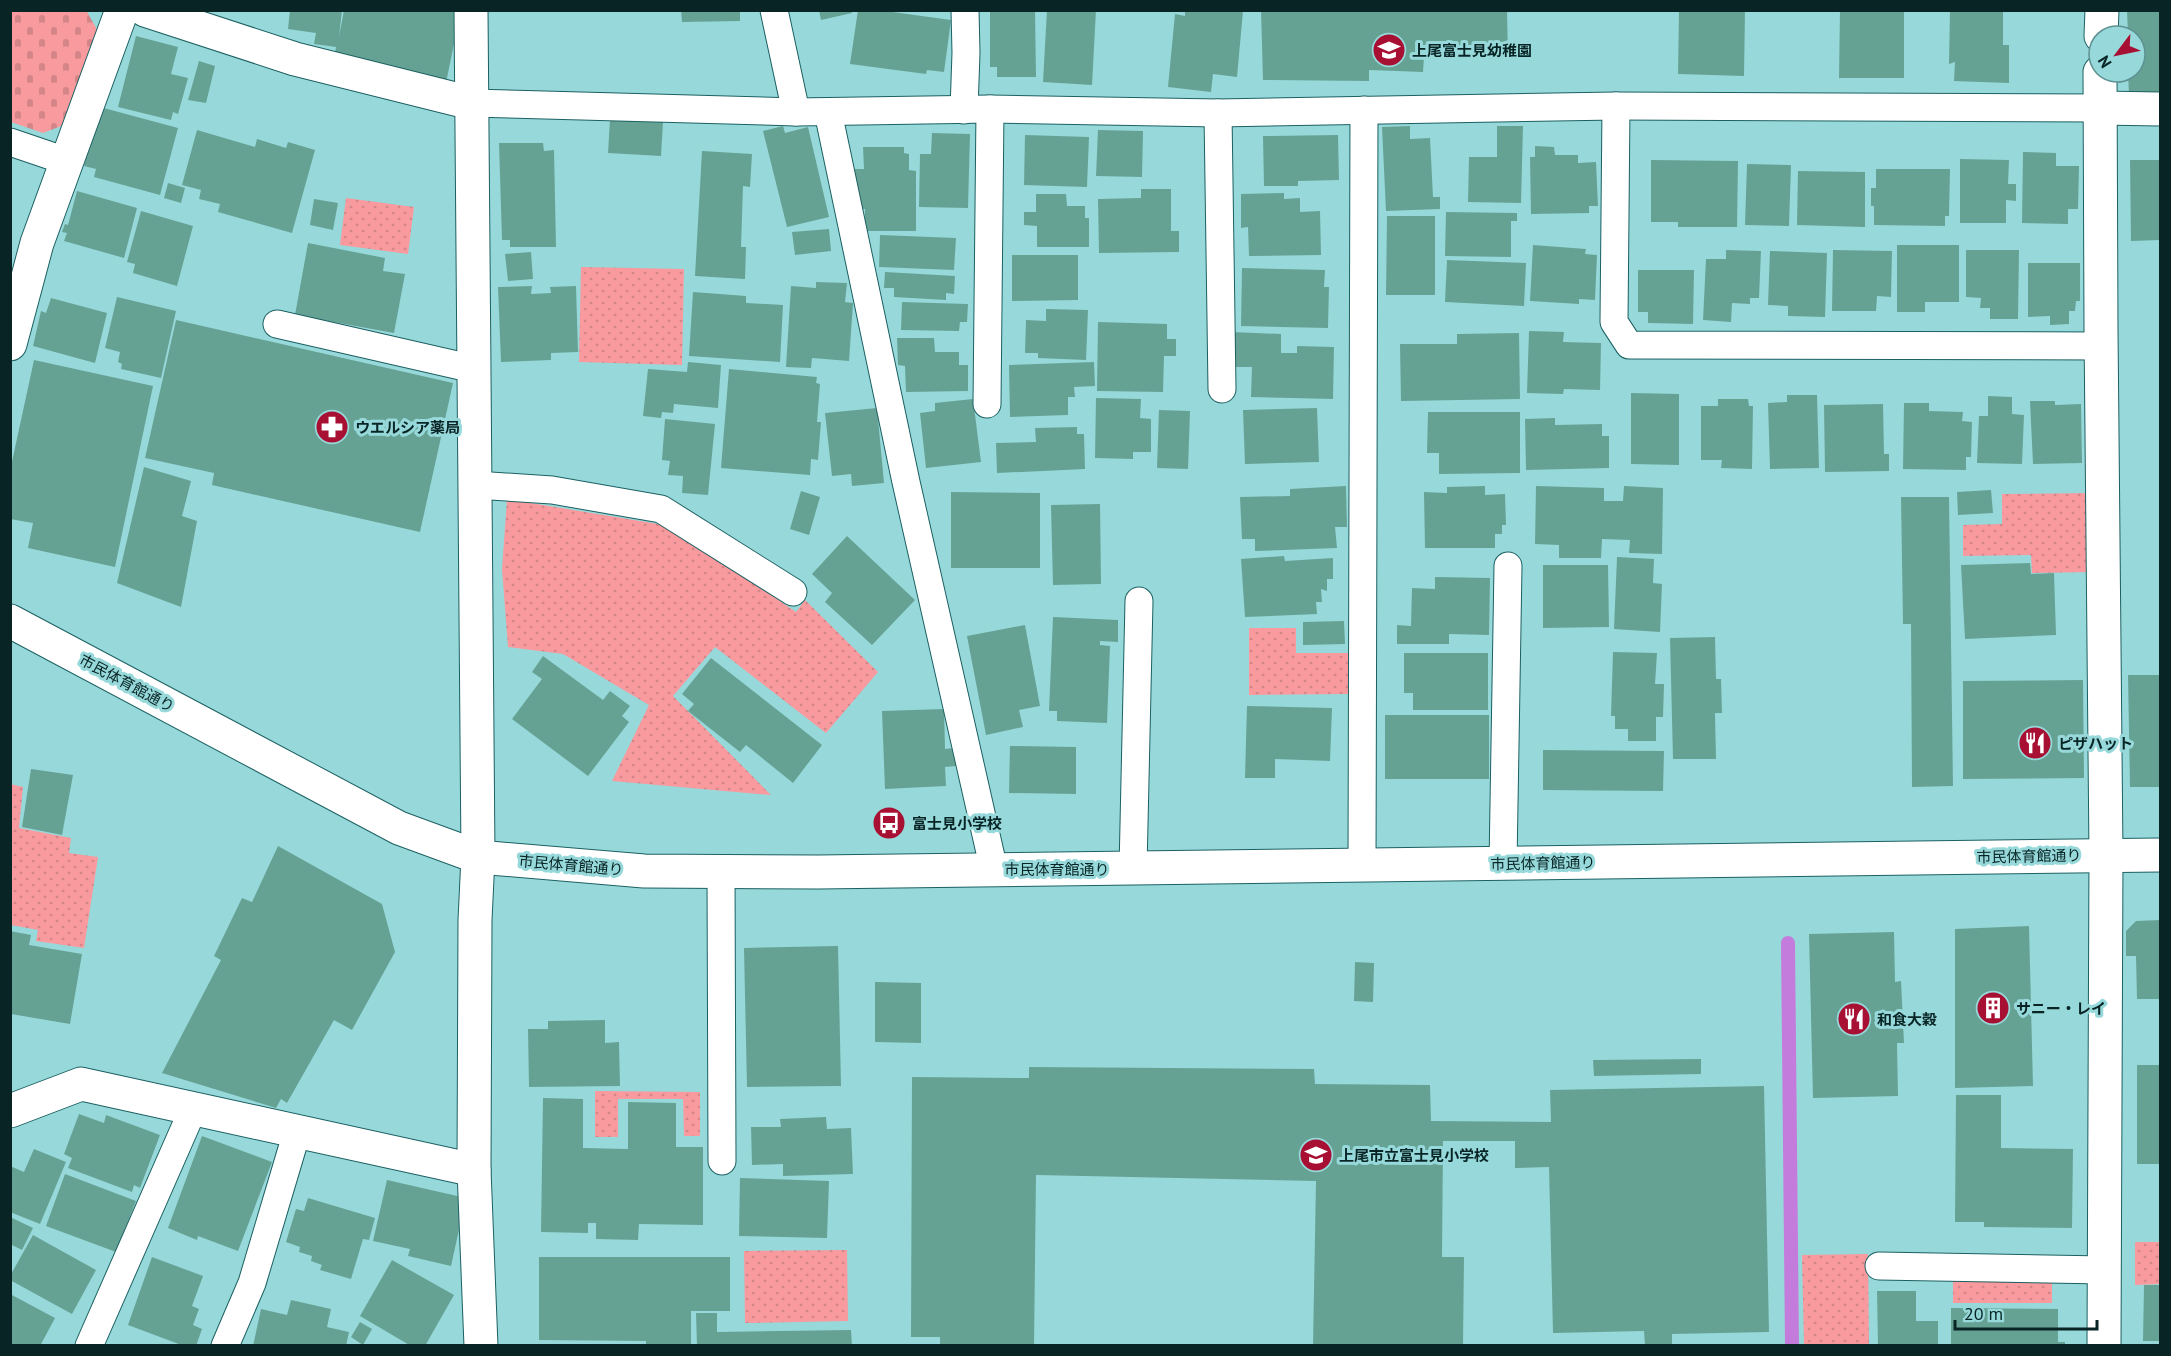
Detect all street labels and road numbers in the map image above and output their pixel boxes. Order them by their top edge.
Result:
street label: 市民体育館通り [76,650,178,716]
street label: 市民体育館通り [1976,846,2082,866]
street label: 市民体育館通り [518,851,624,879]
street label: 市民体育館通り [1490,853,1596,873]
street label: 市民体育館通り [1004,860,1110,879]

